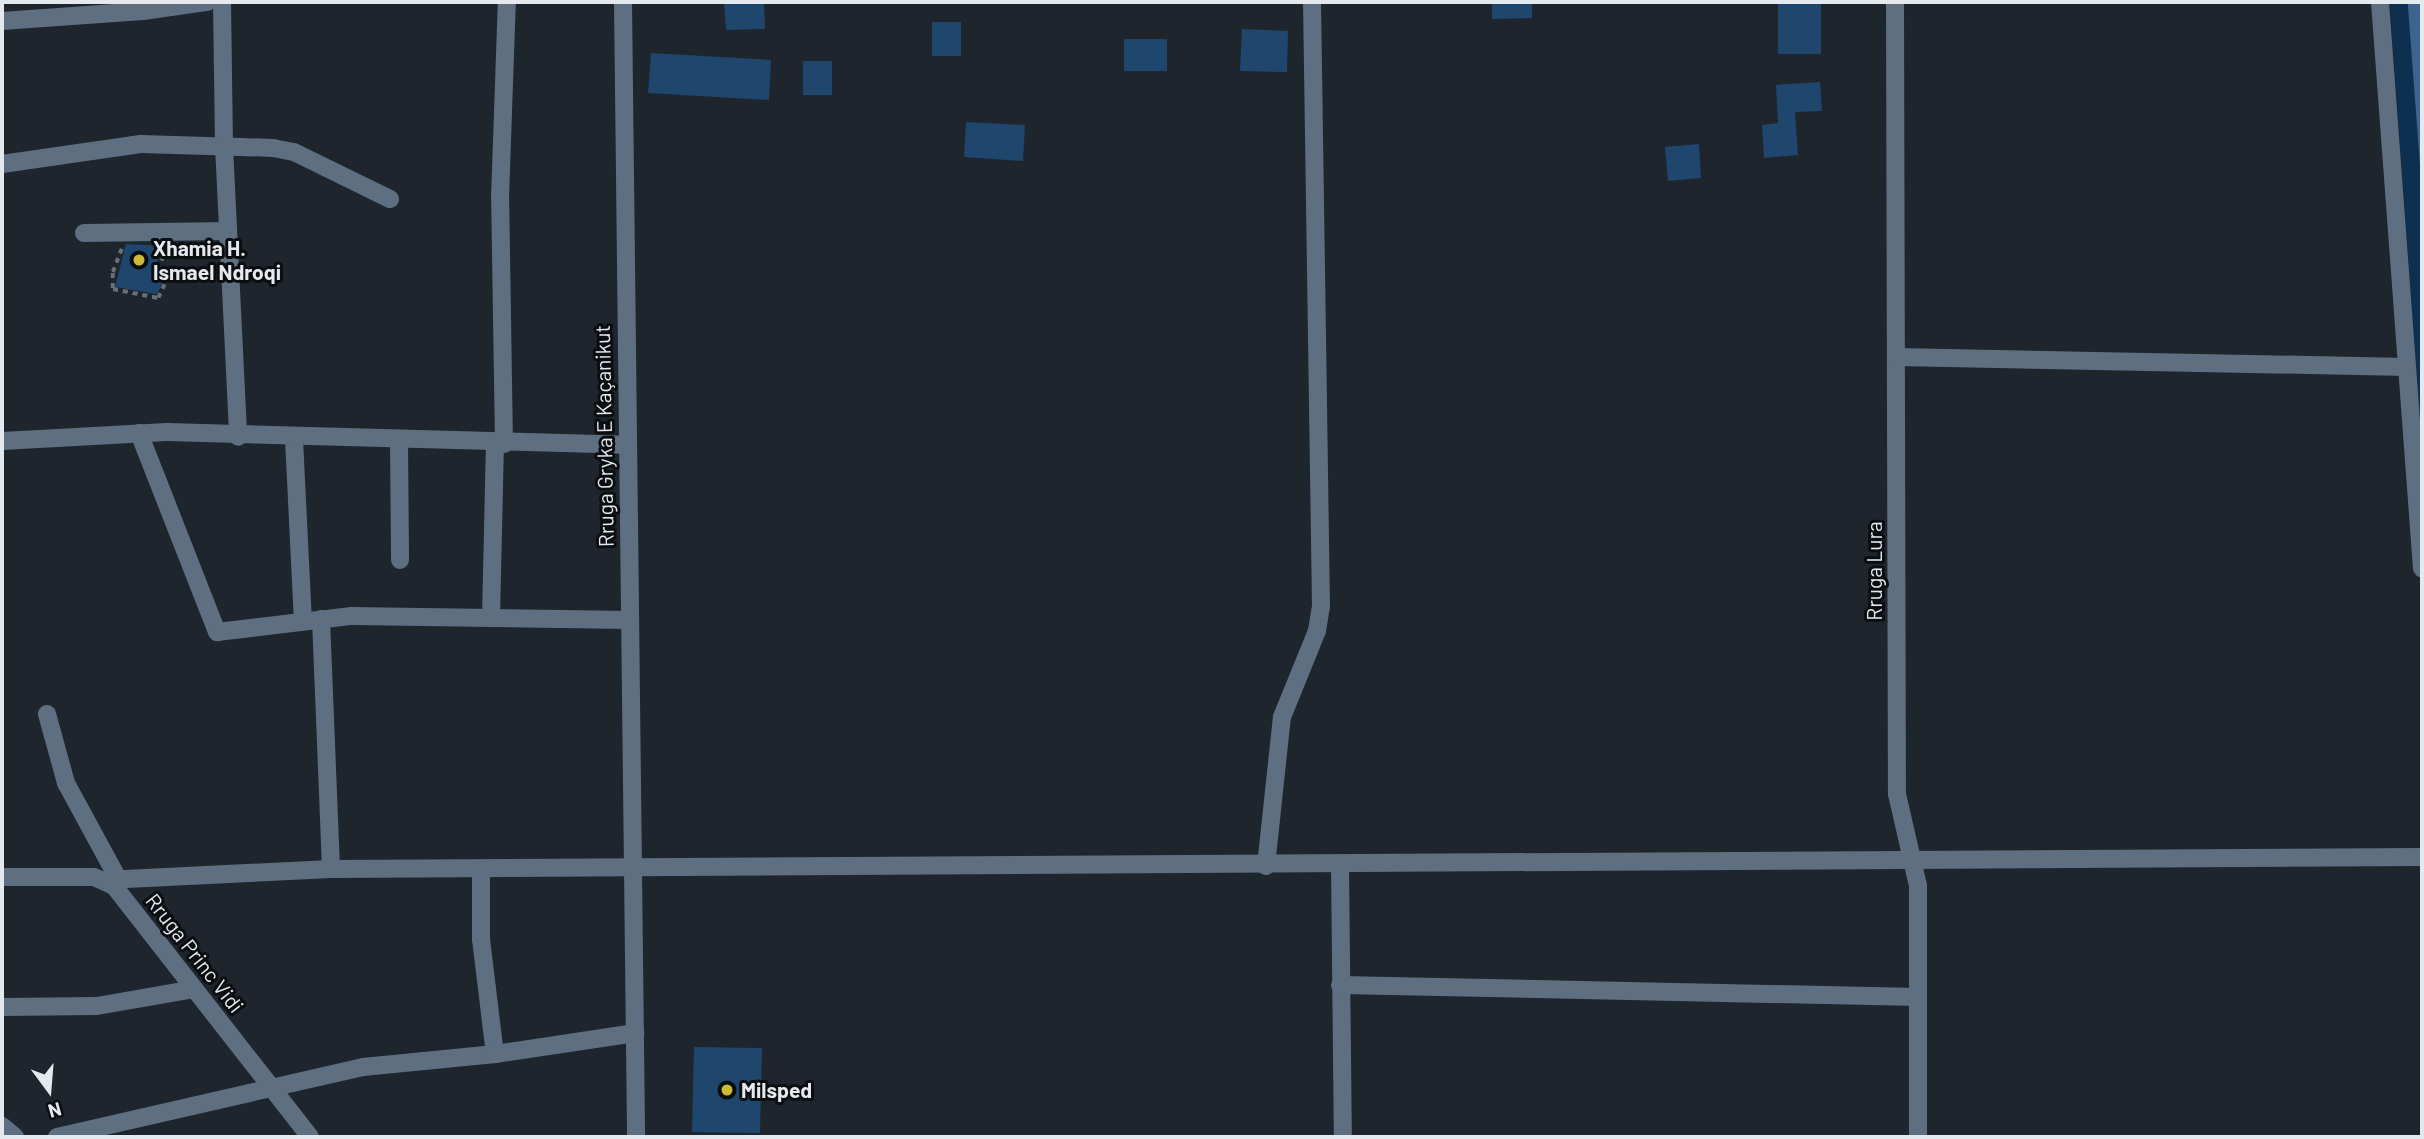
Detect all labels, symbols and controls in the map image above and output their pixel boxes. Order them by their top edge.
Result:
place label: Xhamia H. Ismael Ndroqi [153,235,281,285]
marker: Xhamia H. Ismael Ndroqi [131,252,147,268]
street label: Rruga Gryka E Kaçanikut [589,325,619,547]
street label: Rruga Lura [1861,521,1887,621]
street label: Rruga Princ Vidi [141,888,249,1018]
north arrow [14,1055,84,1125]
place label: Milsped [741,1077,812,1103]
marker: Milsped [719,1082,735,1098]
text: N [46,1098,64,1123]

